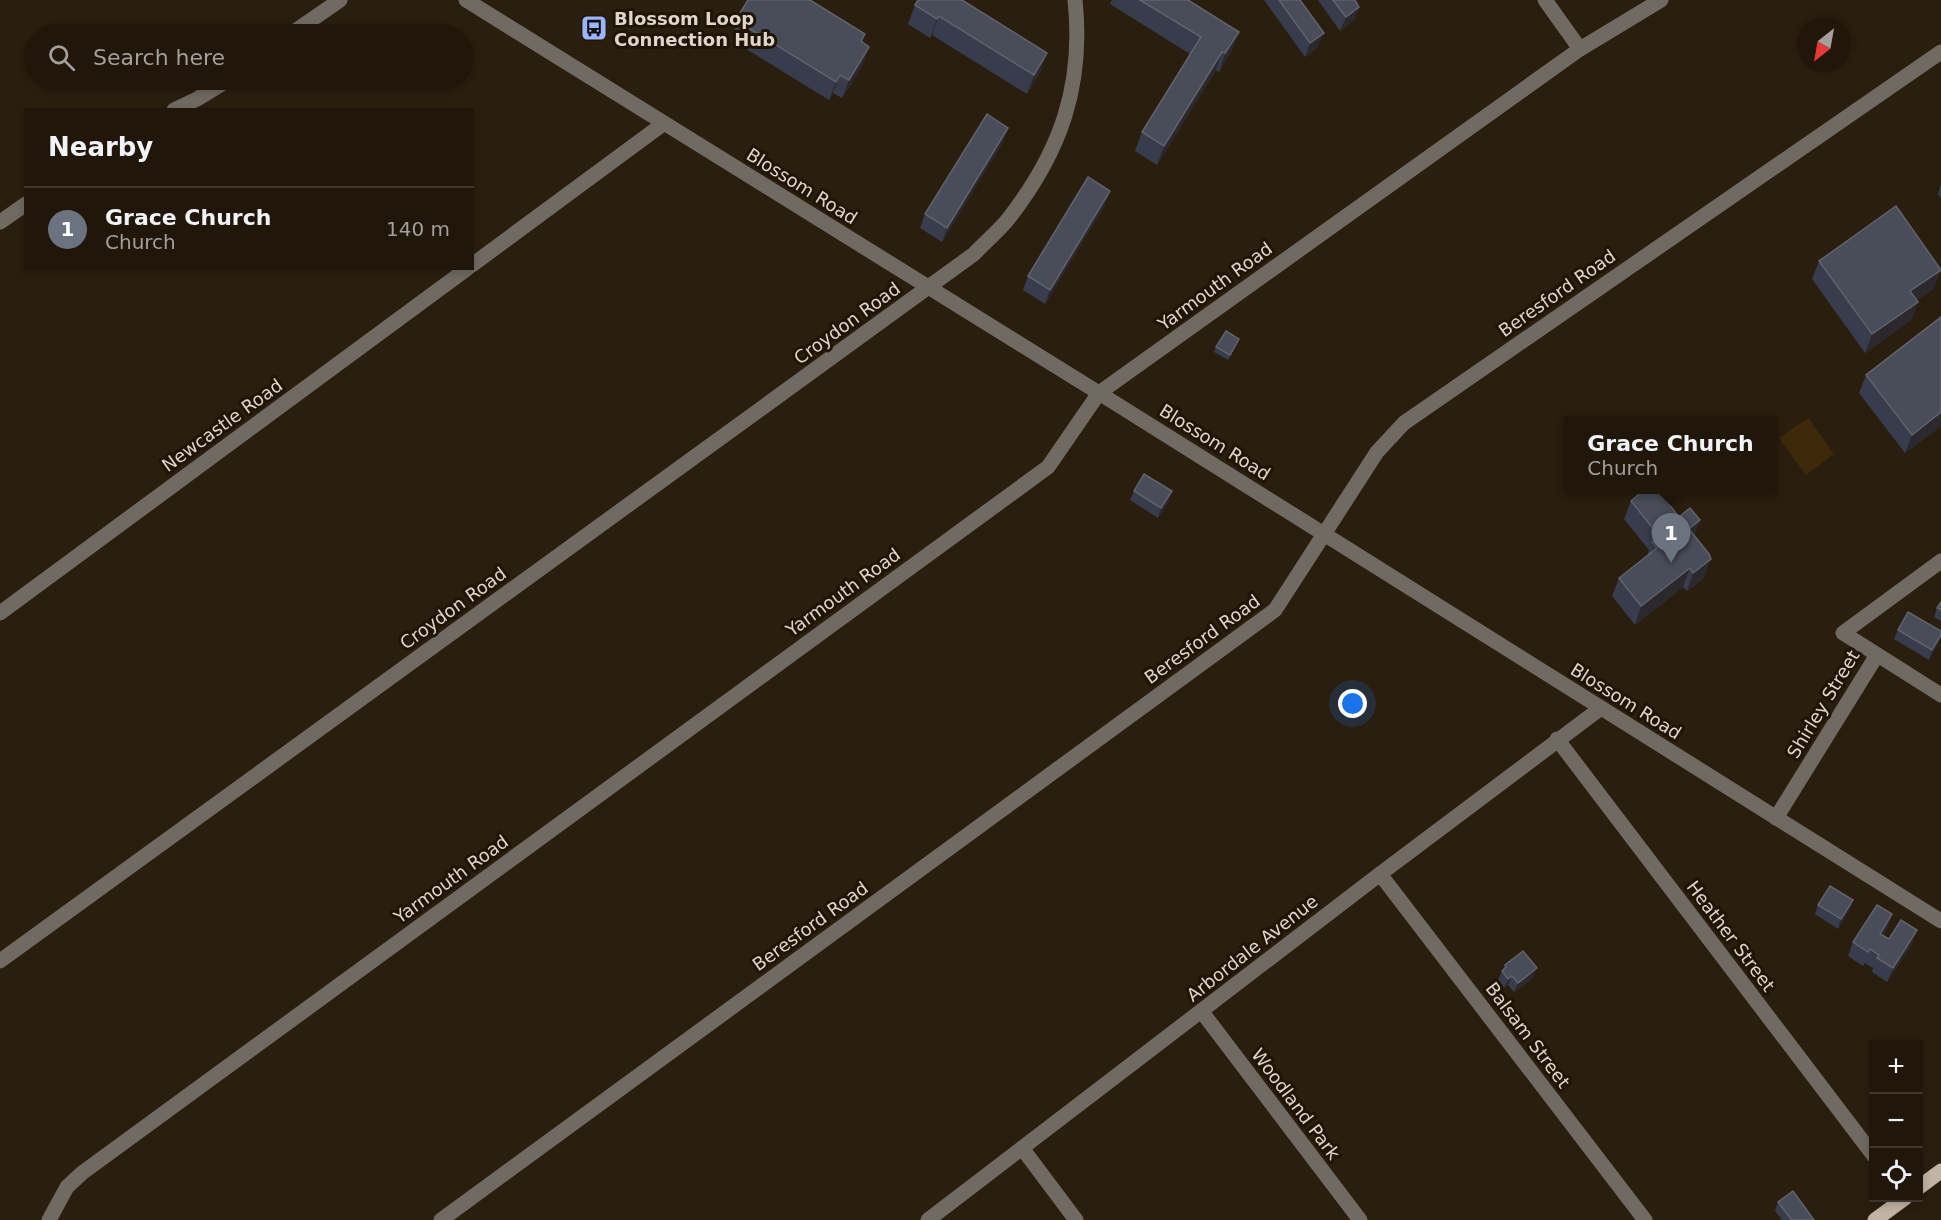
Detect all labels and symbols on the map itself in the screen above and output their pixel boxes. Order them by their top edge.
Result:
place label: Blossom Loop Connection Hub [614,8,775,50]
bus stop icon: Blossom Loop Connection Hub [579,13,609,43]
north arrow [1797,18,1851,72]
street label: Blossom Road [743,144,861,228]
street label: Yarmouth Road [1153,238,1276,335]
street label: Beresford Road [1495,245,1619,341]
street label: Croydon Road [790,277,904,369]
street label: Newcastle Road [158,374,286,476]
street label: Blossom Road [1156,400,1274,484]
pin: 1 [1652,514,1690,563]
street label: Yarmouth Road [781,544,904,641]
street label: Croydon Road [396,562,510,654]
street label: Beresford Road [1140,590,1264,688]
street label: Shirley Street [1782,646,1864,762]
street label: Blossom Road [1567,659,1685,743]
your location [1338,689,1367,718]
street label: Yarmouth Road [389,831,512,928]
street label: Beresford Road [748,877,872,975]
street label: Heather Street [1683,877,1779,995]
street label: Arbordale Avenue [1182,890,1322,1006]
street label: Balsam Street [1481,978,1575,1092]
street label: Woodland Park [1247,1044,1345,1164]

